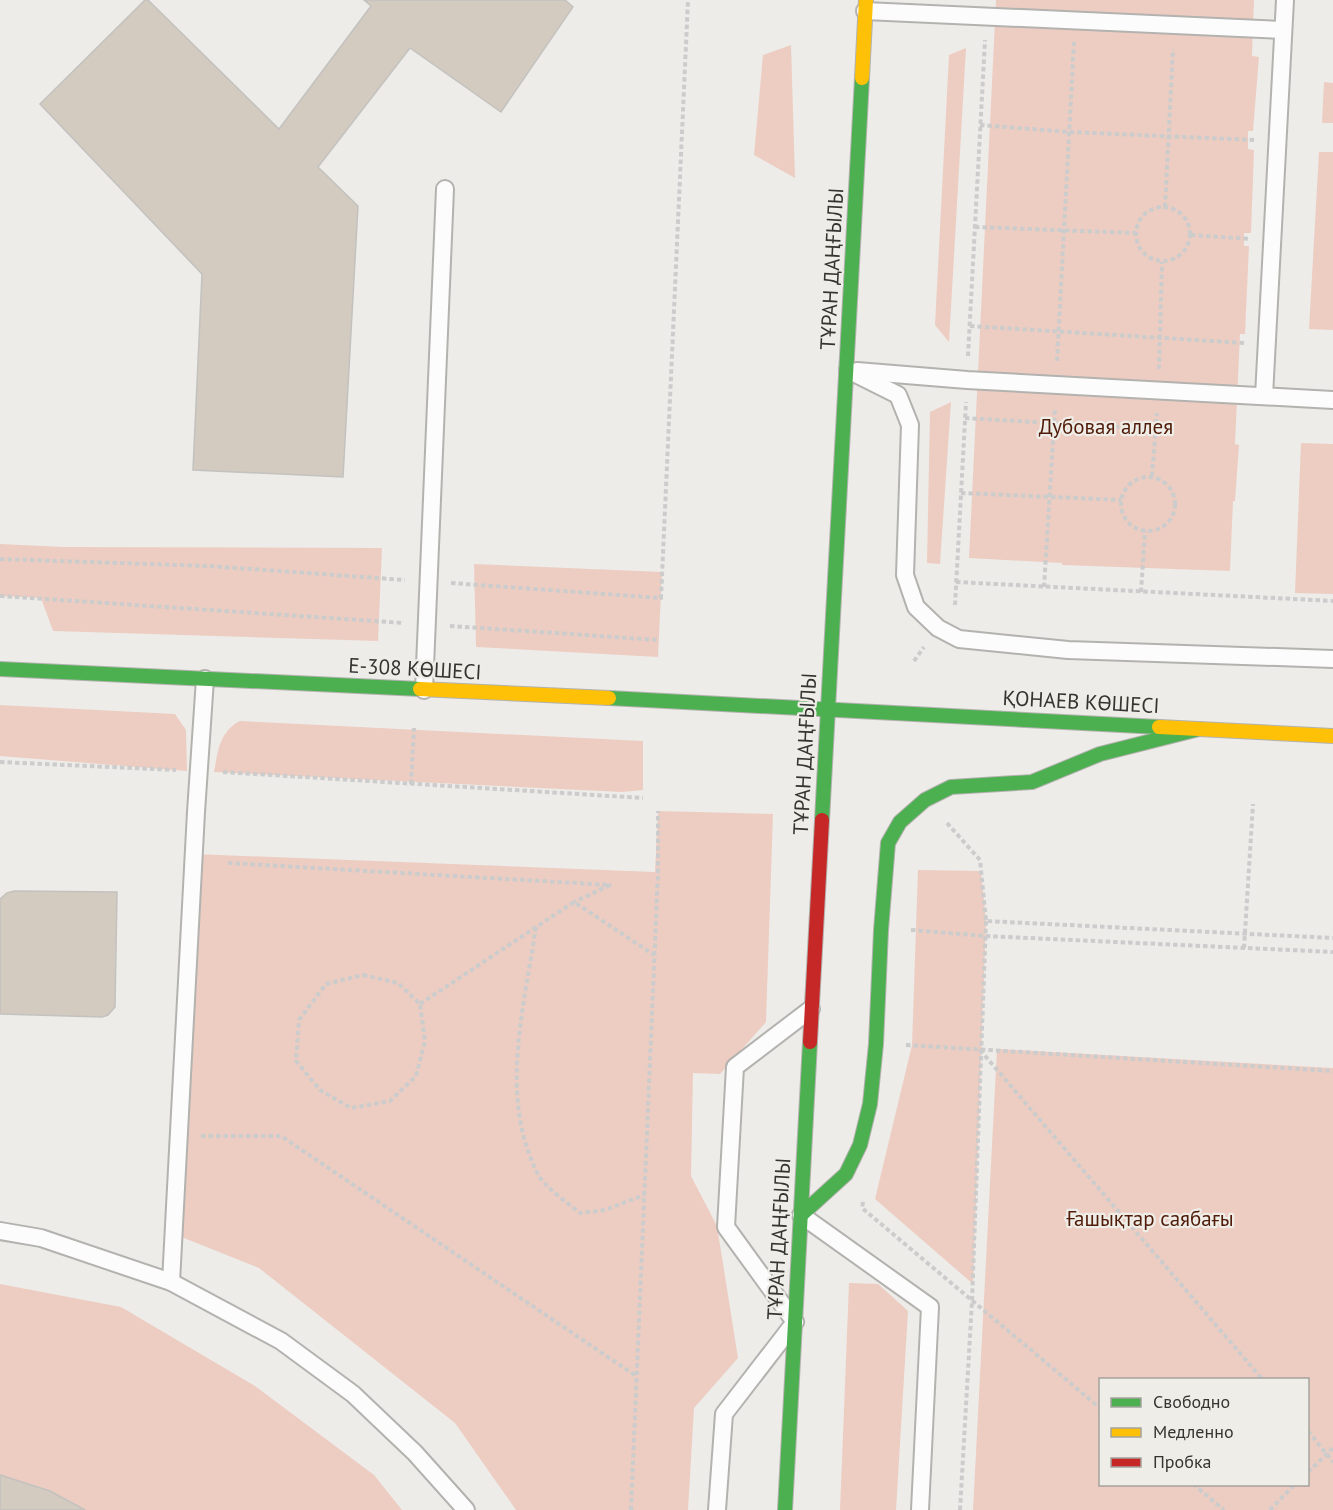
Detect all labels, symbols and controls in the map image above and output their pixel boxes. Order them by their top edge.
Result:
street label: ТҰРАН ДАҢҒЫЛЫ [814,187,849,351]
park label: Дубовая аллея [1039,413,1173,440]
street label: Е-308 КӨШЕСІ [348,652,482,685]
street label: ТҰРАН ДАҢҒЫЛЫ [787,672,822,836]
street label: ҚОНАЕВ КӨШЕСІ [1002,684,1160,719]
street label: ТҰРАН ДАҢҒЫЛЫ [761,1157,796,1321]
park label: Ғашықтар саябағы [1066,1205,1234,1232]
legend [1099,1378,1309,1486]
text: Свободно [1153,1390,1230,1413]
text: Медленно [1153,1420,1234,1443]
text: Пробка [1153,1450,1211,1473]

